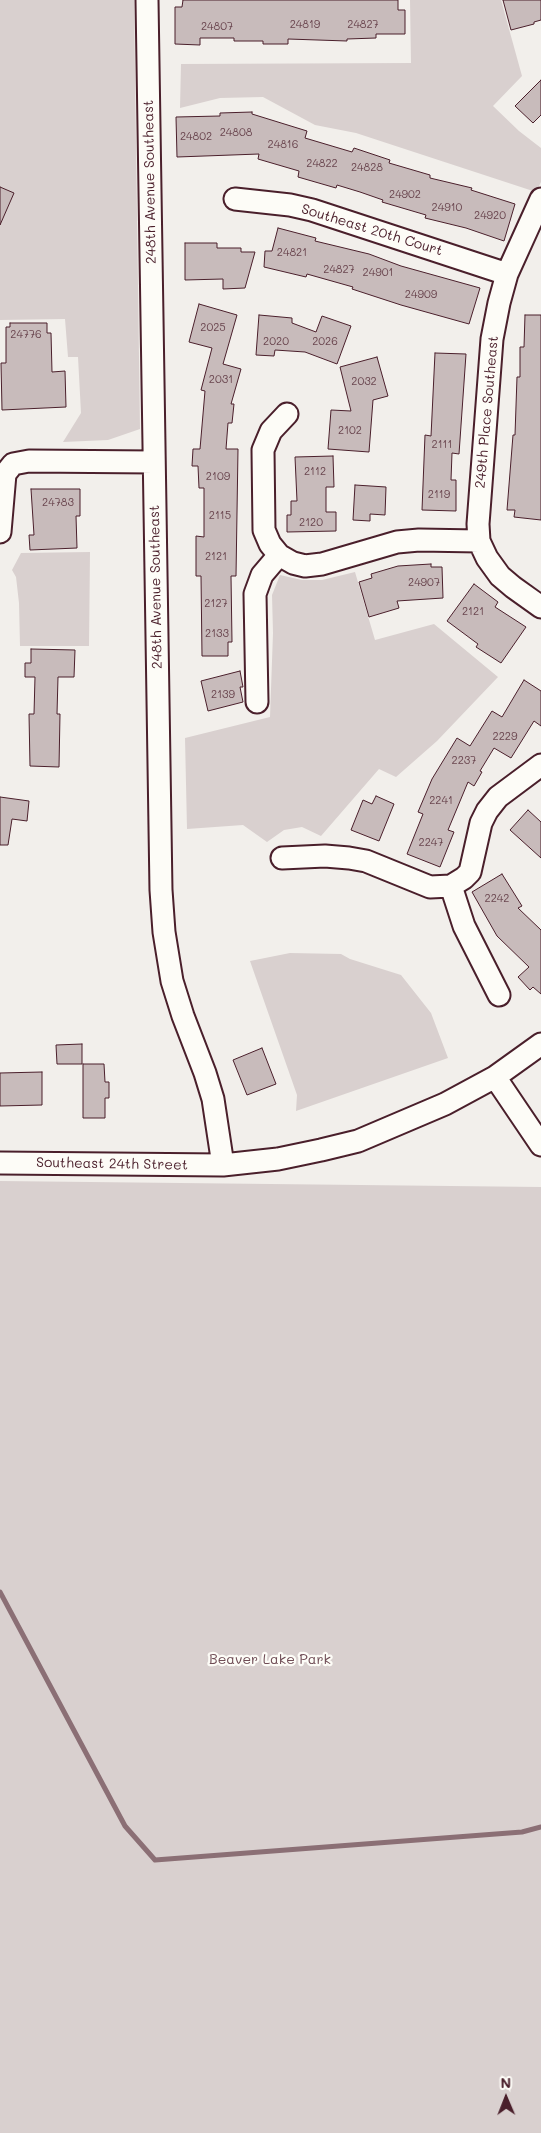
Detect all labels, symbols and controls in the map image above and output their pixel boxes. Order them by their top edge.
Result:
house number: 24819 [290,18,320,32]
house number: 24827 [347,18,379,32]
house number: 24807 [201,20,233,34]
street label: 248th Avenue Southeast [140,100,160,264]
house number: 24808 [220,126,252,140]
house number: 24802 [180,130,212,144]
house number: 24816 [268,138,298,152]
house number: 24822 [306,157,338,171]
house number: 24828 [351,161,383,175]
house number: 24902 [389,188,421,202]
street label: Southeast 20th Court [299,201,445,259]
house number: 24910 [432,201,462,215]
house number: 24920 [474,209,506,223]
house number: 24821 [277,246,307,260]
house number: 24827 [323,263,355,277]
house number: 24901 [363,266,393,280]
house number: 24909 [405,288,437,302]
house number: 2025 [200,321,226,335]
house number: 24776 [10,328,42,342]
house number: 2020 [263,335,289,349]
house number: 2026 [312,335,338,349]
street label: 249th Place Southeast [472,335,502,489]
house number: 2031 [209,373,233,387]
house number: 2032 [351,375,377,389]
house number: 2102 [338,424,362,438]
house number: 2111 [432,438,452,452]
house number: 2112 [304,465,326,479]
house number: 2109 [206,470,230,484]
house number: 2119 [428,488,450,502]
house number: 24783 [42,496,74,510]
street label: 248th Avenue Southeast [146,505,166,669]
house number: 2115 [209,509,231,523]
house number: 2120 [299,516,323,530]
house number: 2121 [205,550,227,564]
house number: 24907 [408,576,440,590]
house number: 2127 [204,597,228,611]
house number: 2121 [462,605,484,619]
house number: 2133 [205,627,229,641]
house number: 2139 [211,688,235,702]
house number: 2229 [493,730,517,744]
house number: 2237 [452,754,476,768]
house number: 2241 [429,794,453,808]
house number: 2247 [419,836,443,850]
house number: 2242 [485,892,509,906]
street label: Southeast 24th Street [36,1154,188,1174]
park label: Beaver Lake Park [209,1652,331,1668]
north arrow [481,2073,531,2123]
text: N [500,2073,511,2092]

